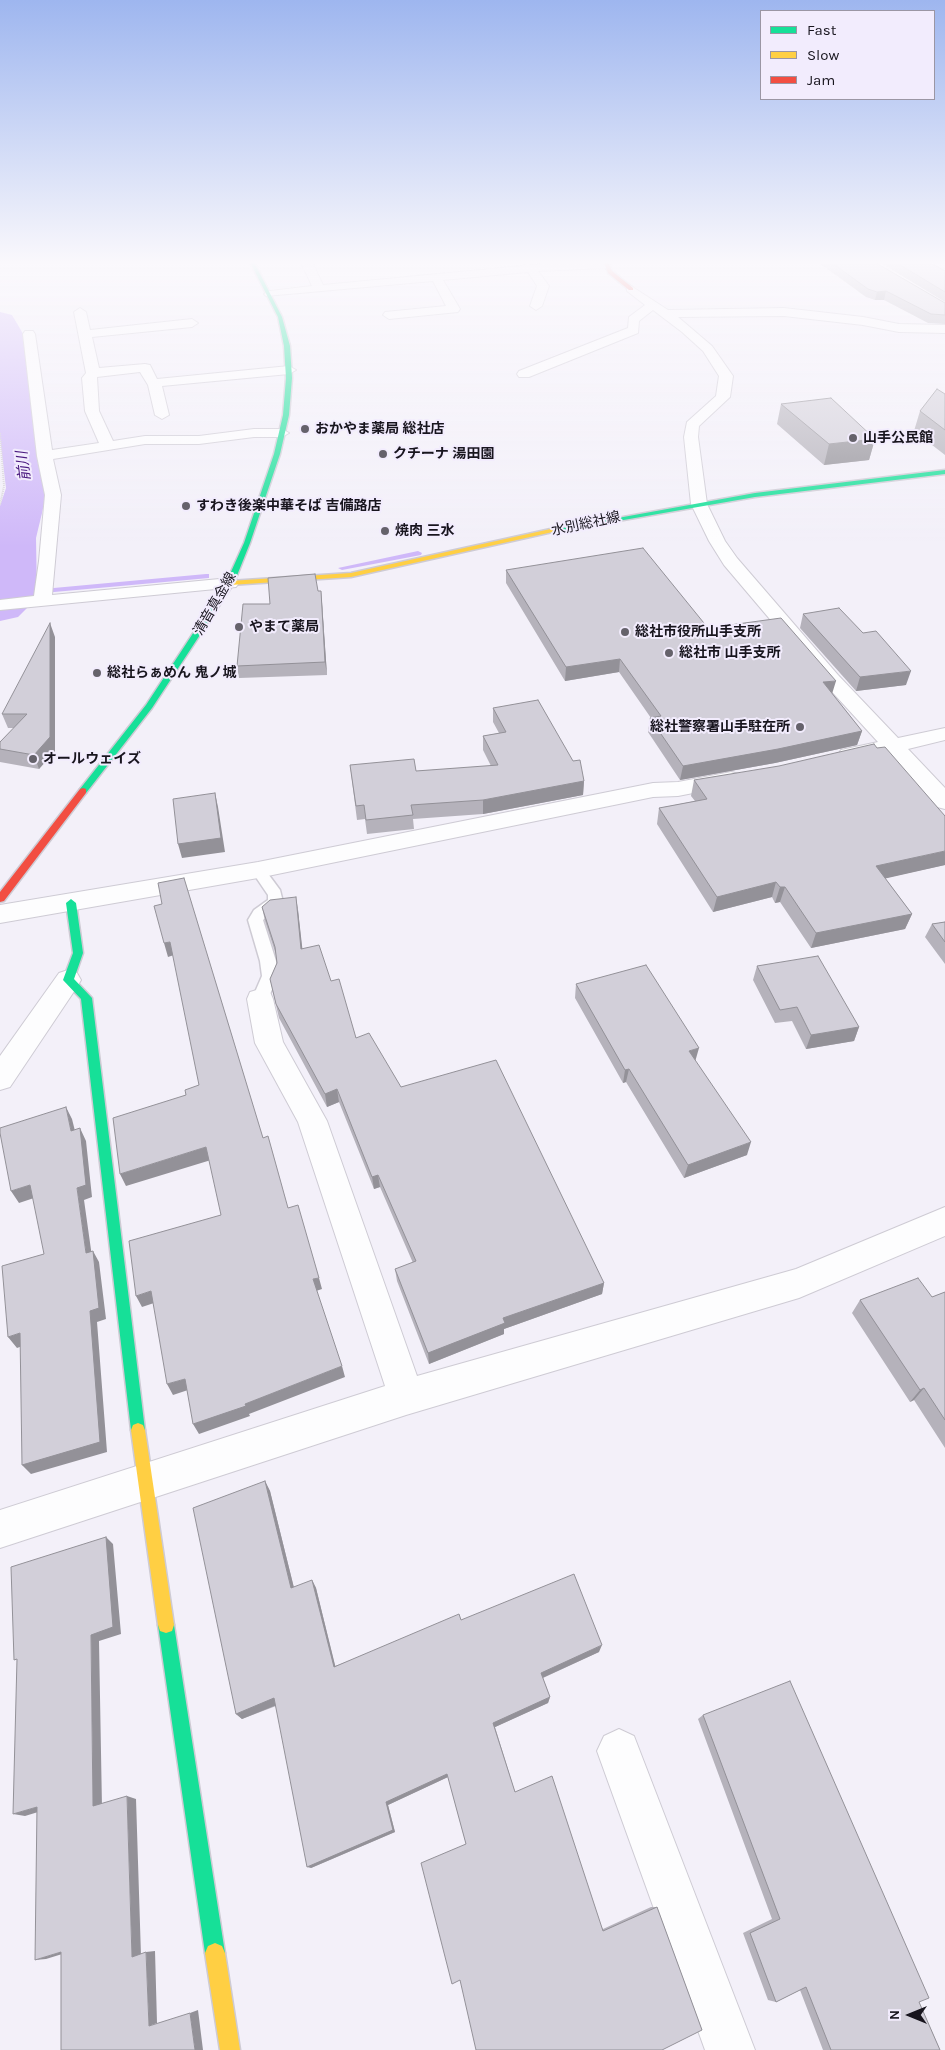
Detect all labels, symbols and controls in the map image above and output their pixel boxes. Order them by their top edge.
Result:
legend [760,10,935,100]
text: Fast [807,21,836,39]
text: Slow [807,46,839,64]
text: Jam [807,71,835,89]
place label: おかやま薬局 総社店 [315,421,445,437]
marker: おかやま薬局 総社店 [299,423,311,435]
place label: 山手公民館 [863,430,933,446]
marker: 山手公民館 [847,432,859,444]
place label: クチーナ 湯田園 [393,446,495,462]
marker: クチーナ 湯田園 [377,448,389,460]
water label: 前川 [13,450,35,482]
place label: すわき後楽中華そば 吉備路店 [196,498,382,514]
marker: すわき後楽中華そば 吉備路店 [180,500,192,512]
street label: 水別総社線 [550,509,622,539]
place label: 焼肉 三水 [395,523,455,539]
marker: 焼肉 三水 [379,525,391,537]
street label: 清音真金線 [190,569,240,639]
place label: やまて薬局 [249,619,319,635]
marker: やまて薬局 [233,621,245,633]
place label: 総社市役所山手支所 [635,624,761,640]
marker: 総社市役所山手支所 [619,626,631,638]
place label: 総社市 山手支所 [679,645,781,661]
marker: 総社市 山手支所 [663,647,675,659]
place label: 総社らぁめん 鬼ノ城 [107,665,237,681]
marker: 総社らぁめん 鬼ノ城 [91,667,103,679]
place label: 総社警察署山手駐在所 [650,719,790,735]
marker: 総社警察署山手駐在所 [794,721,806,733]
place label: オールウェイズ [43,751,141,767]
marker: オールウェイズ [27,753,39,765]
north arrow [885,1990,935,2040]
text: N [886,2010,903,2020]

